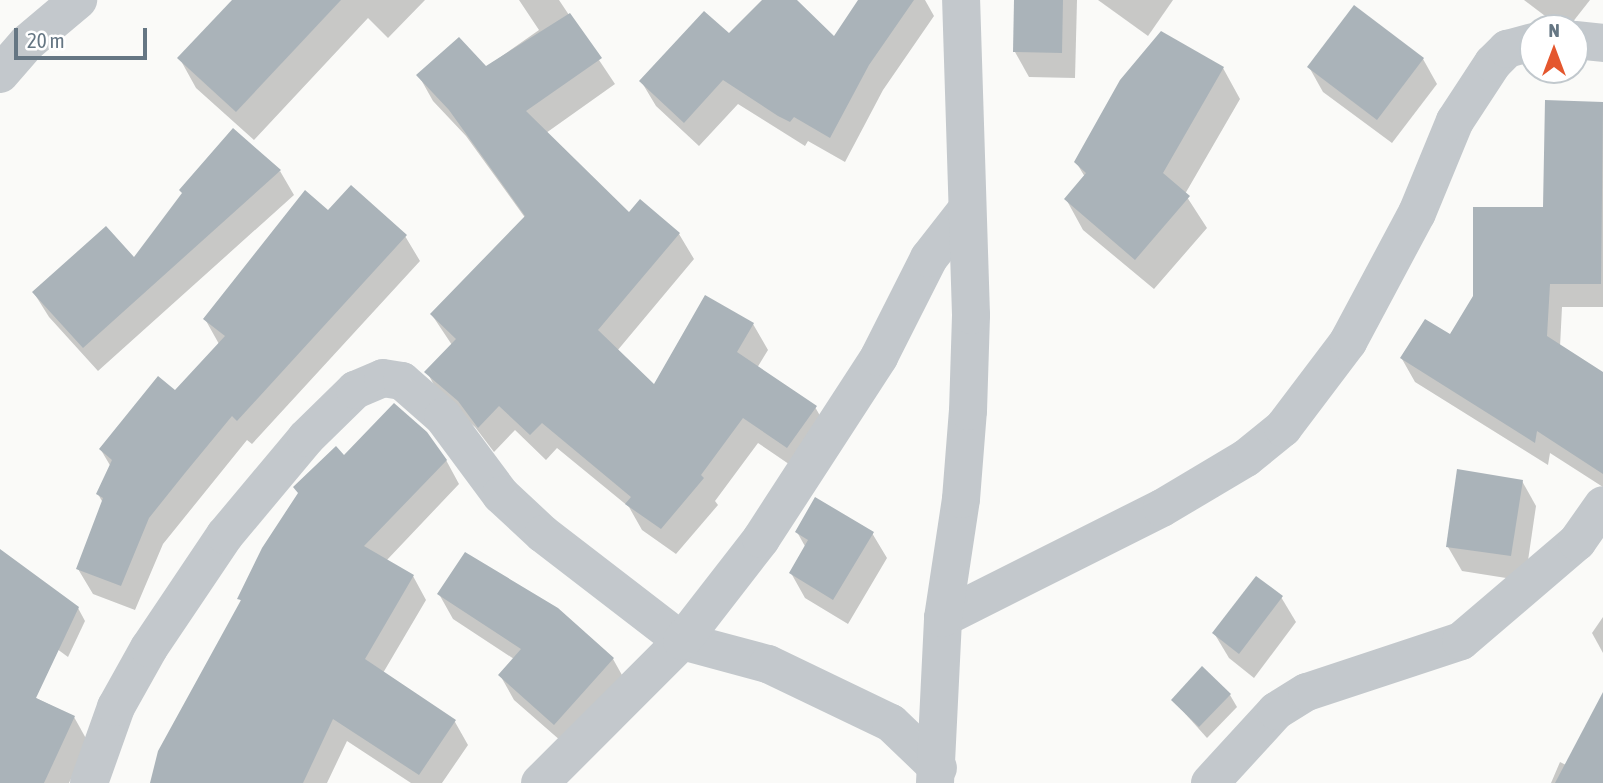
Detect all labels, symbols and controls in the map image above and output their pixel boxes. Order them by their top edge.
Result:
scale bar [18,14,150,58]
north arrow [1519,14,1589,84]
text: N [1548,19,1560,41]
text: 20 m [27,28,65,52]

